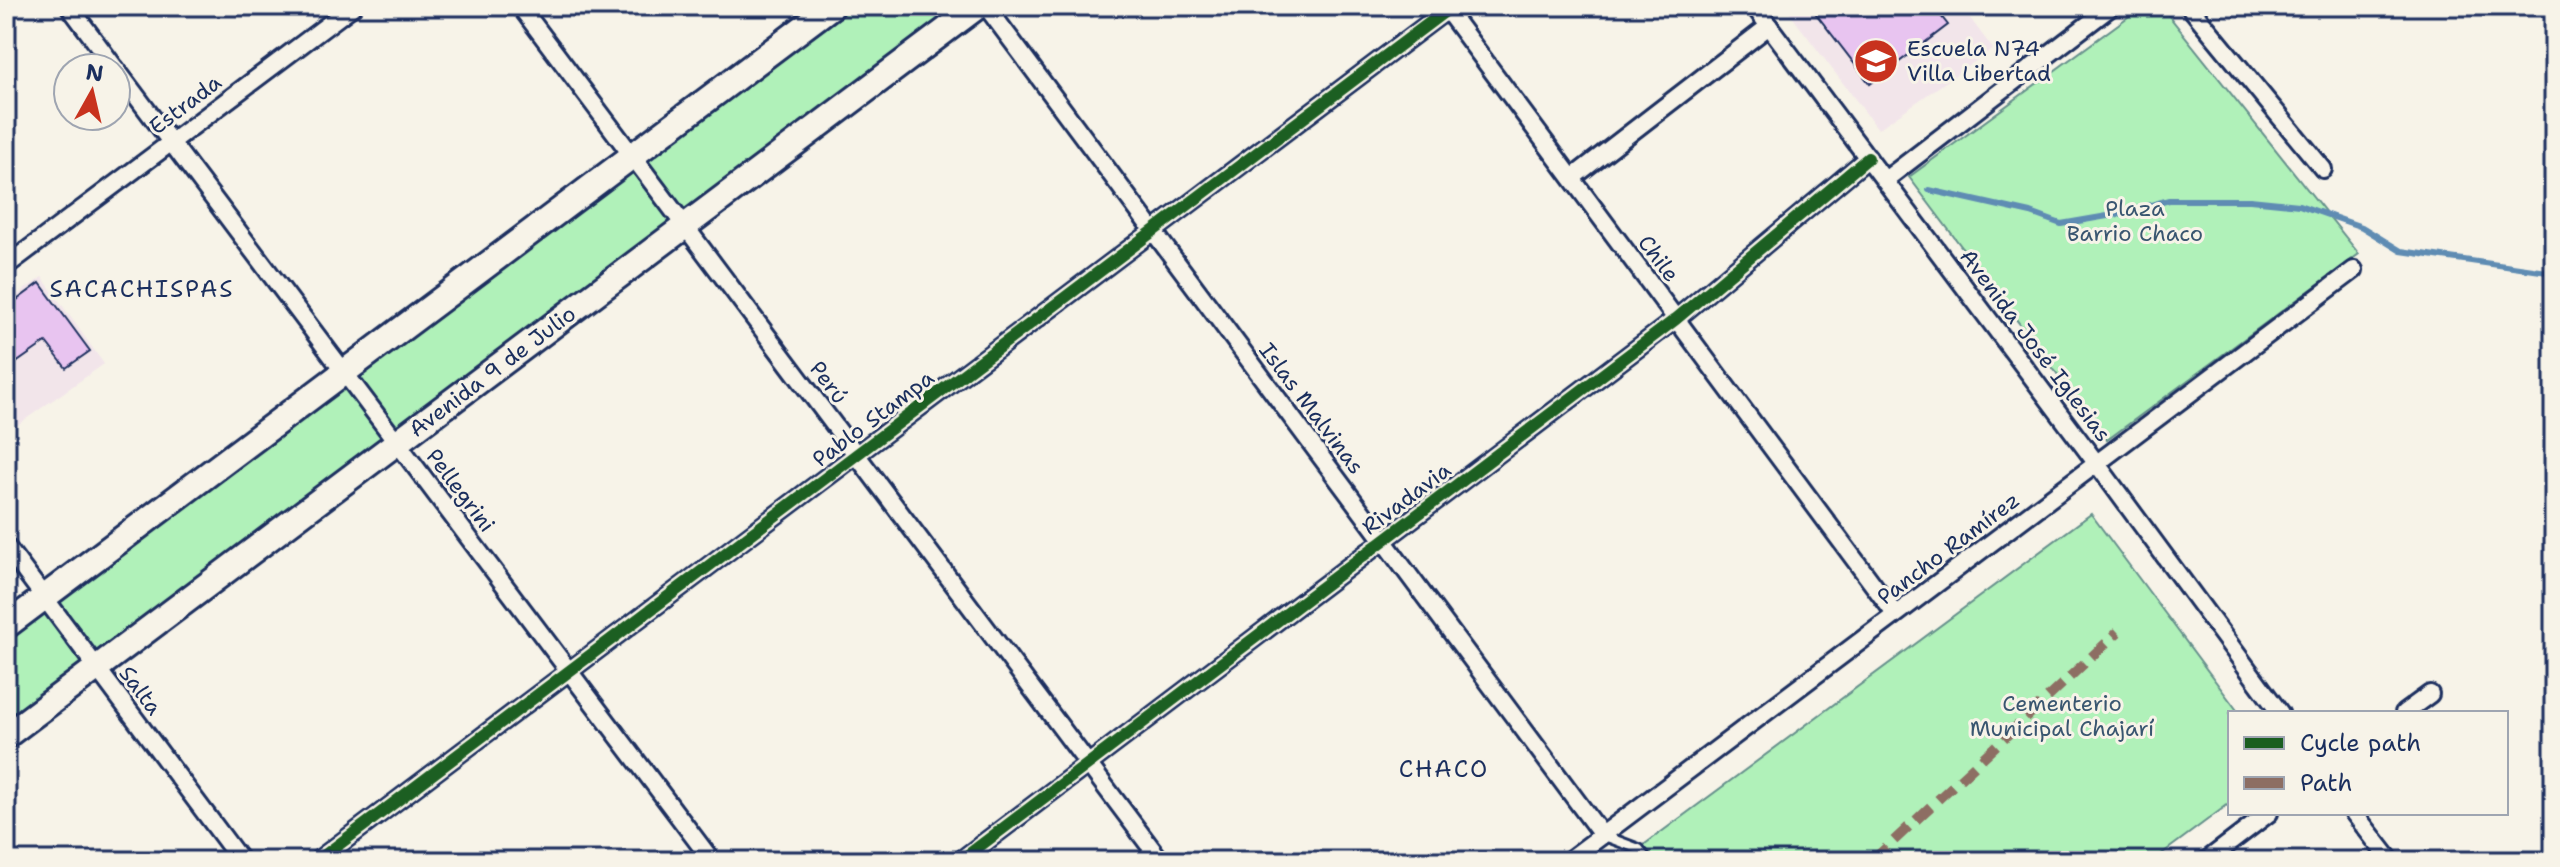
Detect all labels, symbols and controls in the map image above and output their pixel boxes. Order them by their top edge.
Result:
place label: Escuela N74 Villa Libertad [1907,34,2051,88]
school or university icon: Escuela N74 Villa Libertad [1852,37,1900,85]
north arrow [52,52,132,132]
text: N [84,57,105,88]
street label: Estrada [143,68,228,141]
park label: Plaza Barrio Chaco [2067,194,2203,248]
street label: Chile [1631,229,1686,288]
street label: Avenida José Iglesias [1954,243,2118,448]
district label: SACACHISPAS [50,273,234,305]
street label: Avenida 9 de Julio [403,299,582,444]
street label: Islas Malvinas [1253,337,1371,480]
street label: Perú [803,355,854,410]
street label: Pablo Stampa [807,363,940,474]
street label: Pellegrini [420,443,502,538]
street label: Rivadavia [1356,455,1457,541]
street label: Pancho Ramírez [1871,485,2025,611]
street label: Salta [113,660,169,721]
park label: Cementerio Municipal Chajarí [1970,689,2154,743]
legend [2228,711,2508,815]
text: Cycle path [2300,727,2421,759]
district label: CHACO [1399,753,1489,785]
text: Path [2300,767,2352,799]

